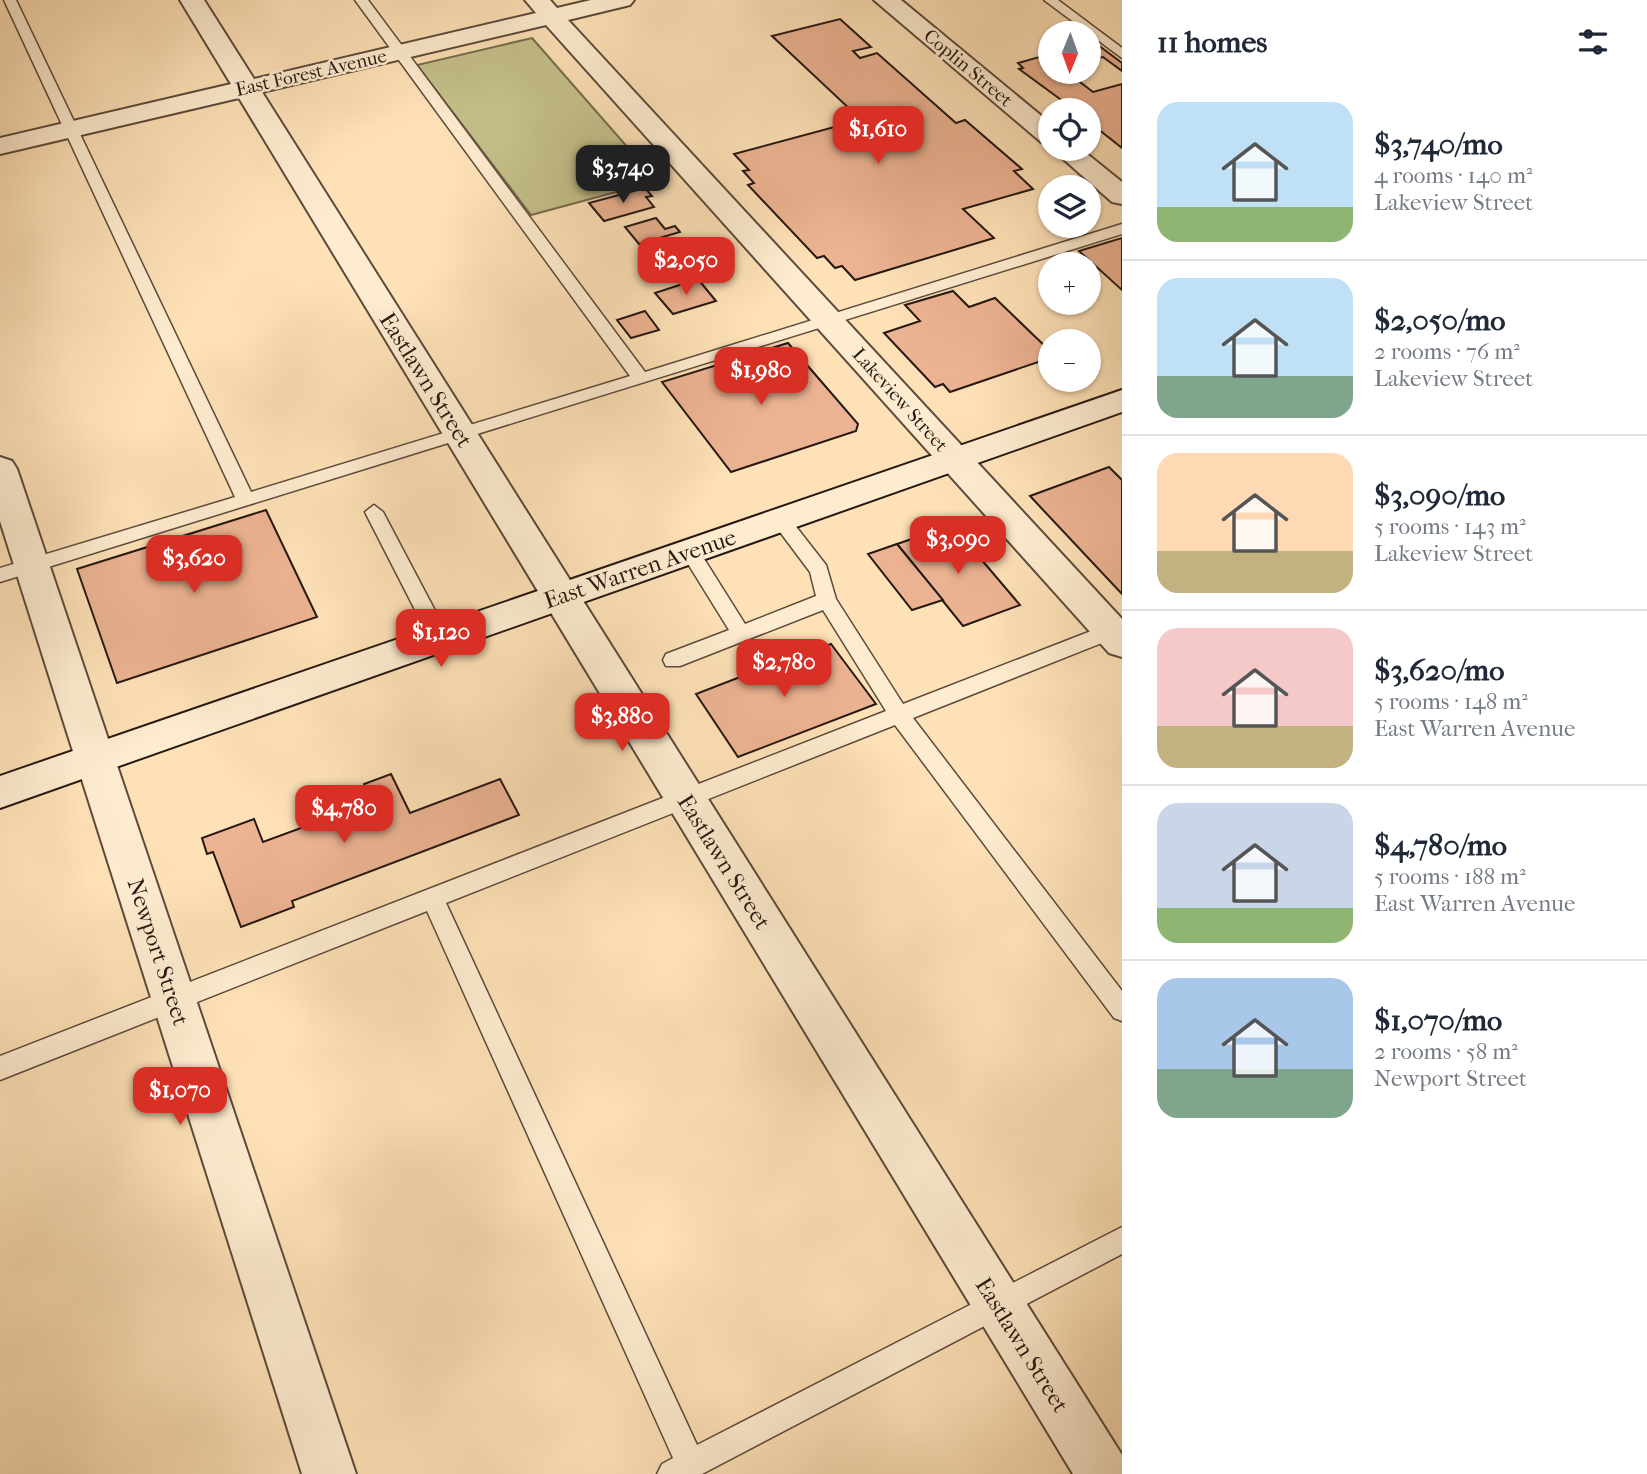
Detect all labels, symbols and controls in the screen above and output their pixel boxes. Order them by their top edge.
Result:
north arrow [1038,21,1101,84]
map controls [1038,21,1101,392]
icon: filters [1574,23,1612,61]
street label: Coplin Street [919,25,1017,111]
text: 11 homes [1157,25,1267,60]
street label: East Forest Avenue [233,45,389,101]
button: locate [1038,98,1101,161]
pin: $1,610 [821,106,935,166]
text: $1,610 [849,115,907,142]
text: $3,740/mo [1374,127,1503,162]
icon: home [1213,130,1297,214]
pin: $3,740 [566,146,680,205]
text: $3,740 [592,154,654,181]
text: 4 rooms · 140 m² [1374,162,1533,189]
button: layers [1038,175,1101,238]
text: Lakeview Street [1374,189,1533,216]
pin: $2,050 [629,238,743,297]
text: $2,050 [654,246,718,273]
button: + [1038,252,1101,315]
text: $2,050/mo [1374,303,1505,338]
icon: home [1213,306,1297,390]
street label: Eastlawn Street [374,308,478,452]
button: − [1038,329,1101,392]
text: 2 rooms · 76 m² [1374,338,1520,365]
street label: Lakeview Street [848,344,952,456]
pin: $1,980 [704,348,818,407]
text: $1,980 [730,356,792,383]
text: Lakeview Street [1374,365,1533,392]
text: $3,090/mo [1374,478,1505,513]
icon: home [1213,481,1297,565]
text: 5 rooms · 143 m² [1374,513,1526,540]
pin: $3,090 [901,516,1015,576]
street label: East Warren Avenue [540,523,740,615]
text: $3,090 [926,525,990,552]
pin: $3,620 [137,536,251,595]
text: Lakeview Street [1374,540,1533,567]
text: $3,620 [162,544,226,571]
pin: $1,120 [384,610,498,669]
text: $1,120 [412,618,470,645]
pin: $2,780 [727,640,841,699]
text: $2,780 [752,648,816,675]
text: $3,620/mo [1374,653,1504,688]
icon: home [1213,656,1297,740]
text: 5 rooms · 148 m² [1374,688,1528,715]
pin: $3,880 [565,694,679,753]
text: $3,880 [591,702,653,729]
text: East Warren Avenue [1374,715,1575,742]
pin: $4,780 [287,786,401,845]
street label: Eastlawn Street [672,790,776,934]
text: $4,780 [311,794,377,821]
text: $4,780/mo [1374,828,1507,863]
icon: home [1213,831,1297,915]
text: 5 rooms · 188 m² [1374,863,1526,890]
street label: Newport Street [122,875,194,1029]
text: East Warren Avenue [1374,890,1575,917]
text: $1,070/mo [1374,1003,1502,1038]
icon: home [1213,1006,1297,1090]
text: 2 rooms · 58 m² [1374,1038,1518,1065]
text: Newport Street [1374,1065,1527,1092]
pin: $1,070 [123,1068,237,1127]
text: $1,070 [149,1076,211,1103]
street label: Eastlawn Street [970,1273,1074,1417]

